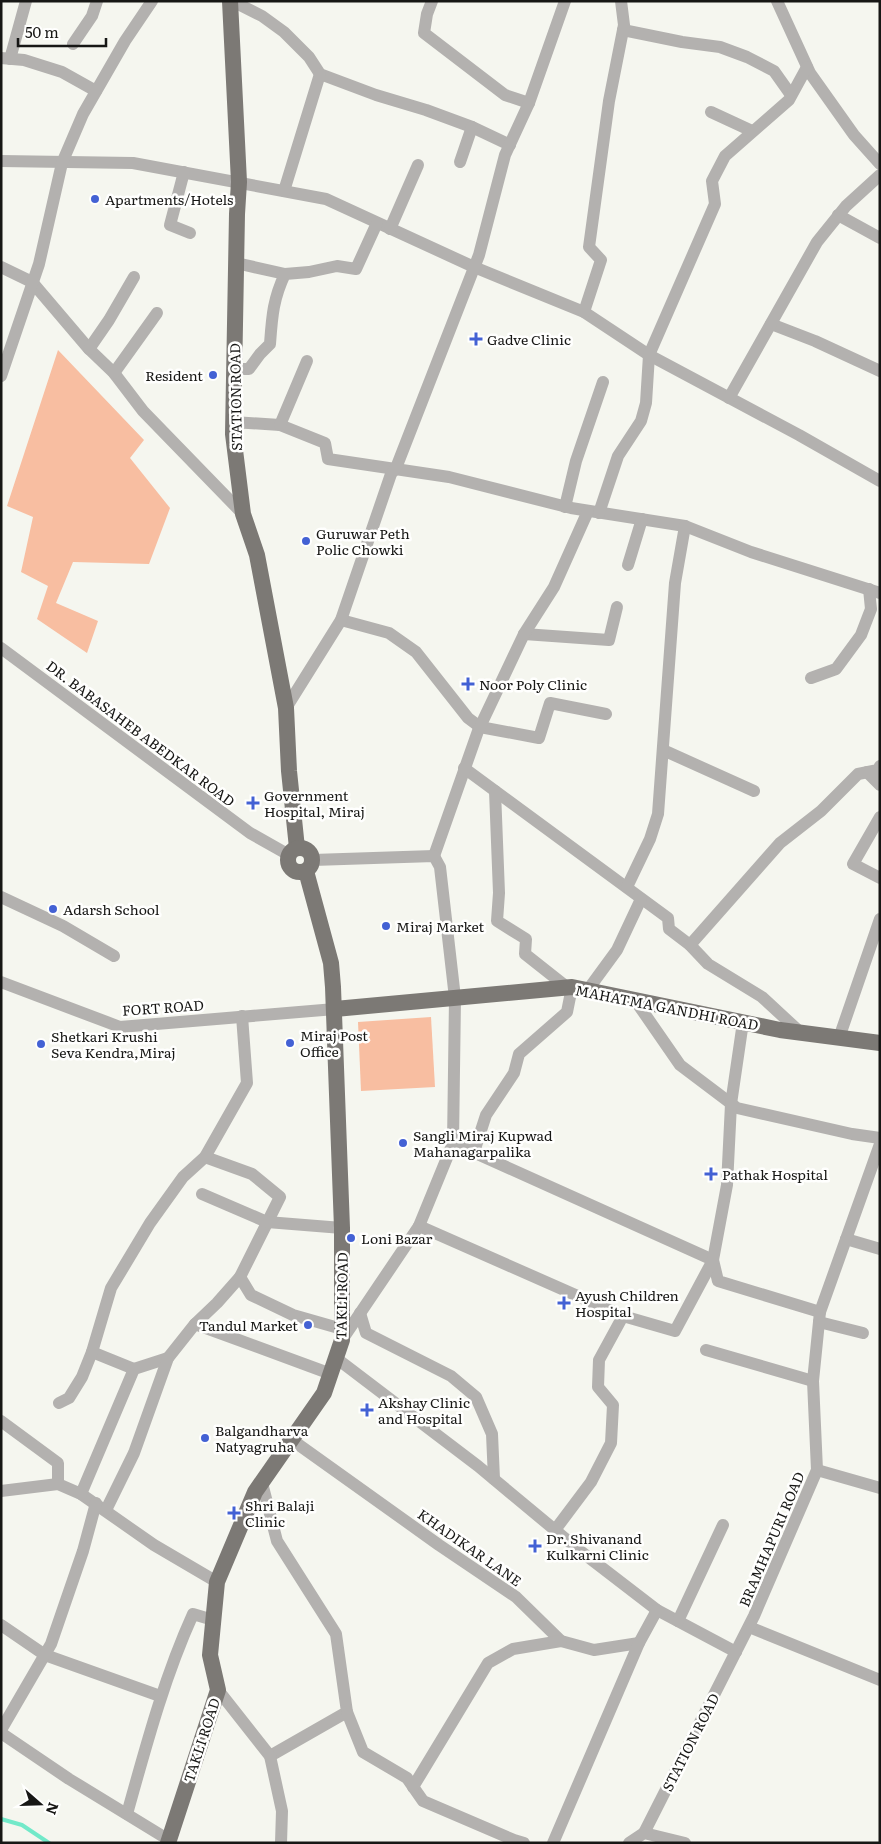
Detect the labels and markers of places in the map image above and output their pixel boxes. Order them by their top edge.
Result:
place label: Apartments/Hotels [105,189,233,209]
marker: Apartments/Hotels [89,193,101,205]
place label: Gadve Clinic [487,329,571,349]
marker: Gadve Clinic [469,332,483,346]
place label: Resident [145,365,203,385]
marker: Resident [207,369,219,381]
place label: Guruwar Peth Polic Chowki [316,523,410,559]
marker: Guruwar Peth Polic Chowki [300,535,312,547]
place label: Noor Poly Clinic [479,674,587,694]
marker: Noor Poly Clinic [461,677,475,691]
place label: Government Hospital, Miraj [264,785,365,821]
marker: Government Hospital, Miraj [246,796,260,810]
place label: Adarsh School [63,899,160,919]
marker: Adarsh School [47,903,59,915]
place label: Miraj Market [396,916,485,936]
marker: Miraj Market [380,920,392,932]
place label: Miraj Post Office [300,1025,368,1061]
place label: Shetkari Krushi Seva Kendra,Miraj [51,1026,176,1062]
marker: Miraj Post Office [284,1037,296,1049]
marker: Shetkari Krushi Seva Kendra,Miraj [35,1038,47,1050]
place label: Sangli Miraj Kupwad Mahanagarpalika [413,1125,553,1161]
marker: Sangli Miraj Kupwad Mahanagarpalika [397,1137,409,1149]
place label: Pathak Hospital [722,1164,828,1184]
marker: Pathak Hospital [704,1167,718,1181]
place label: Loni Bazar [361,1228,433,1248]
marker: Loni Bazar [345,1232,357,1244]
place label: Ayush Children Hospital [575,1285,679,1321]
marker: Ayush Children Hospital [557,1296,571,1310]
place label: Tandul Market [199,1315,298,1335]
marker: Tandul Market [302,1319,314,1331]
place label: Akshay Clinic and Hospital [378,1392,470,1428]
marker: Akshay Clinic and Hospital [360,1403,374,1417]
place label: Balgandharva Natyagruha [215,1420,309,1456]
marker: Balgandharva Natyagruha [199,1432,211,1444]
place label: Shri Balaji Clinic [245,1495,315,1531]
marker: Shri Balaji Clinic [227,1506,241,1520]
place label: Dr. Shivanand Kulkarni Clinic [546,1528,649,1564]
marker: Dr. Shivanand Kulkarni Clinic [528,1539,542,1553]

